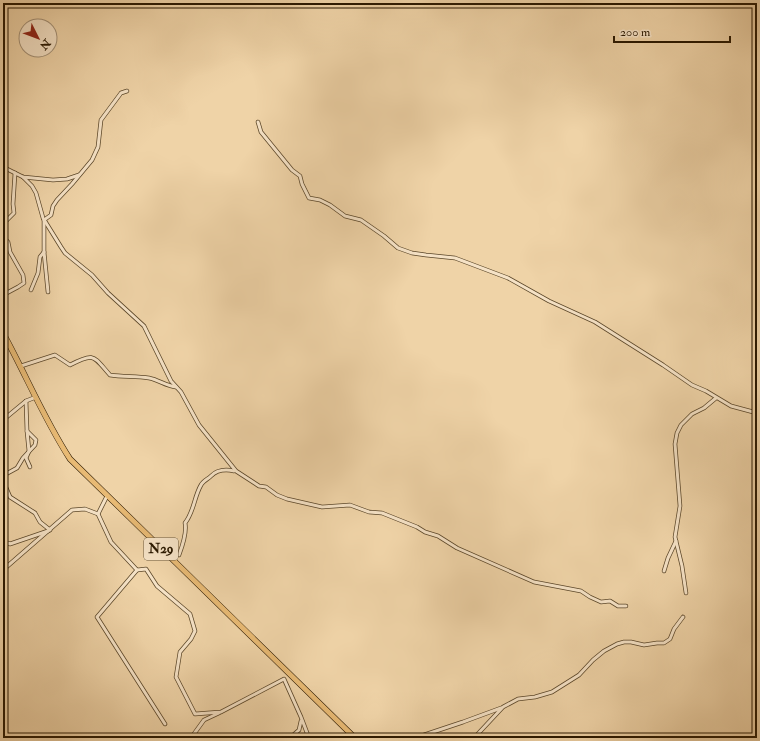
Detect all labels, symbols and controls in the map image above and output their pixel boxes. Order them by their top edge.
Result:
north arrow [18,18,58,58]
scale bar [614,18,730,44]
text: 200 m [620,25,651,40]
text: N [36,36,54,53]
road number: N29 [144,538,178,560]

